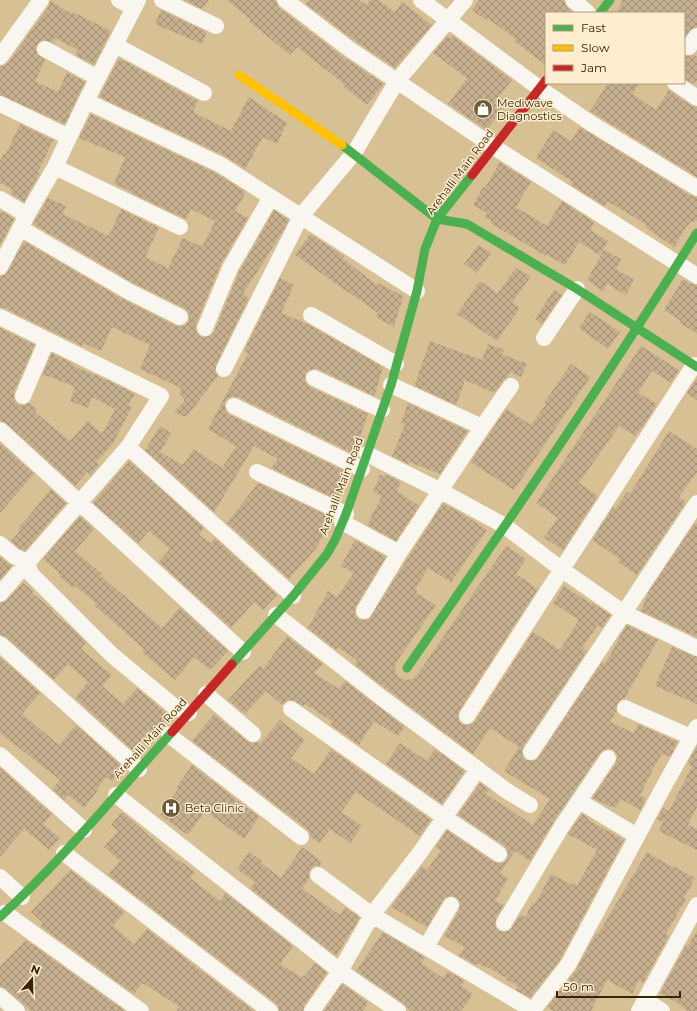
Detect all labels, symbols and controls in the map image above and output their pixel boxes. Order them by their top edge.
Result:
legend [545,12,685,84]
text: Fast [581,20,606,35]
text: Slow [581,40,610,55]
text: Jam [580,60,607,75]
place label: Mediwave Diagnostics [497,96,562,123]
shop icon: Mediwave Diagnostics [472,98,494,120]
street label: Arehalli Main Road [423,126,497,218]
street label: Arehalli Main Road [316,435,366,537]
street label: Arehalli Main Road [110,695,190,781]
hospital icon: Beta Clinic [160,797,182,819]
place label: Beta Clinic [185,801,244,815]
north arrow [12,959,52,999]
text: N [29,962,42,978]
scale bar [557,973,680,999]
text: 50 m [563,979,594,994]

